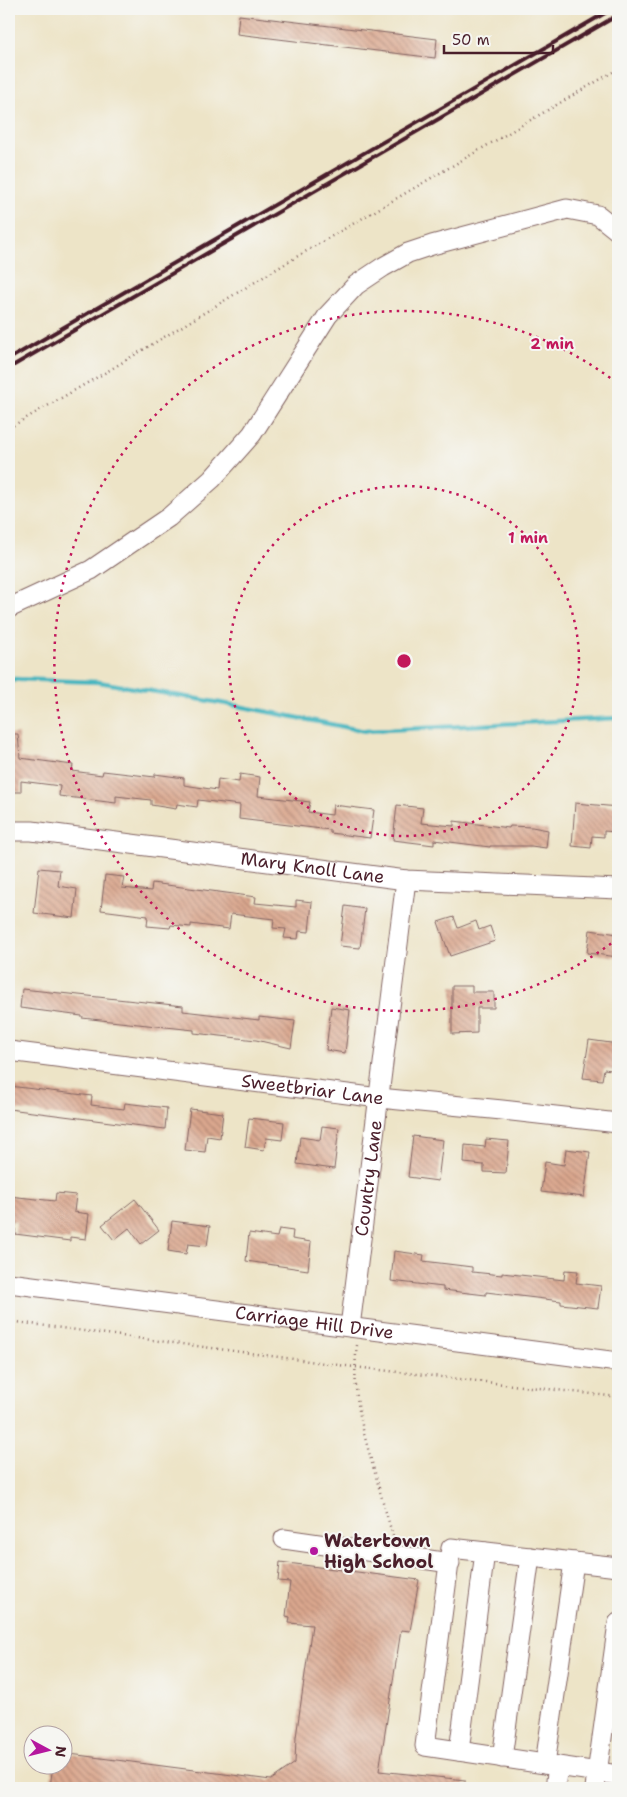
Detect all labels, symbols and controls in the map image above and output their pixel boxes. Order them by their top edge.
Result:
scale bar [444,22,553,54]
text: 50 m [452,30,490,50]
text: 2 min [530,334,574,354]
text: 1 min [508,528,548,548]
centre of rings [395,652,413,670]
street label: Mary Knoll Lane [239,846,386,889]
street label: Sweetbriar Lane [240,1069,385,1110]
street label: Country Lane [349,1119,388,1238]
street label: Carriage Hill Drive [234,1300,395,1345]
place label: Watertown High School [324,1529,433,1574]
marker: Watertown High School [308,1545,320,1557]
north arrow [22,1724,72,1774]
text: N [51,1745,71,1758]

